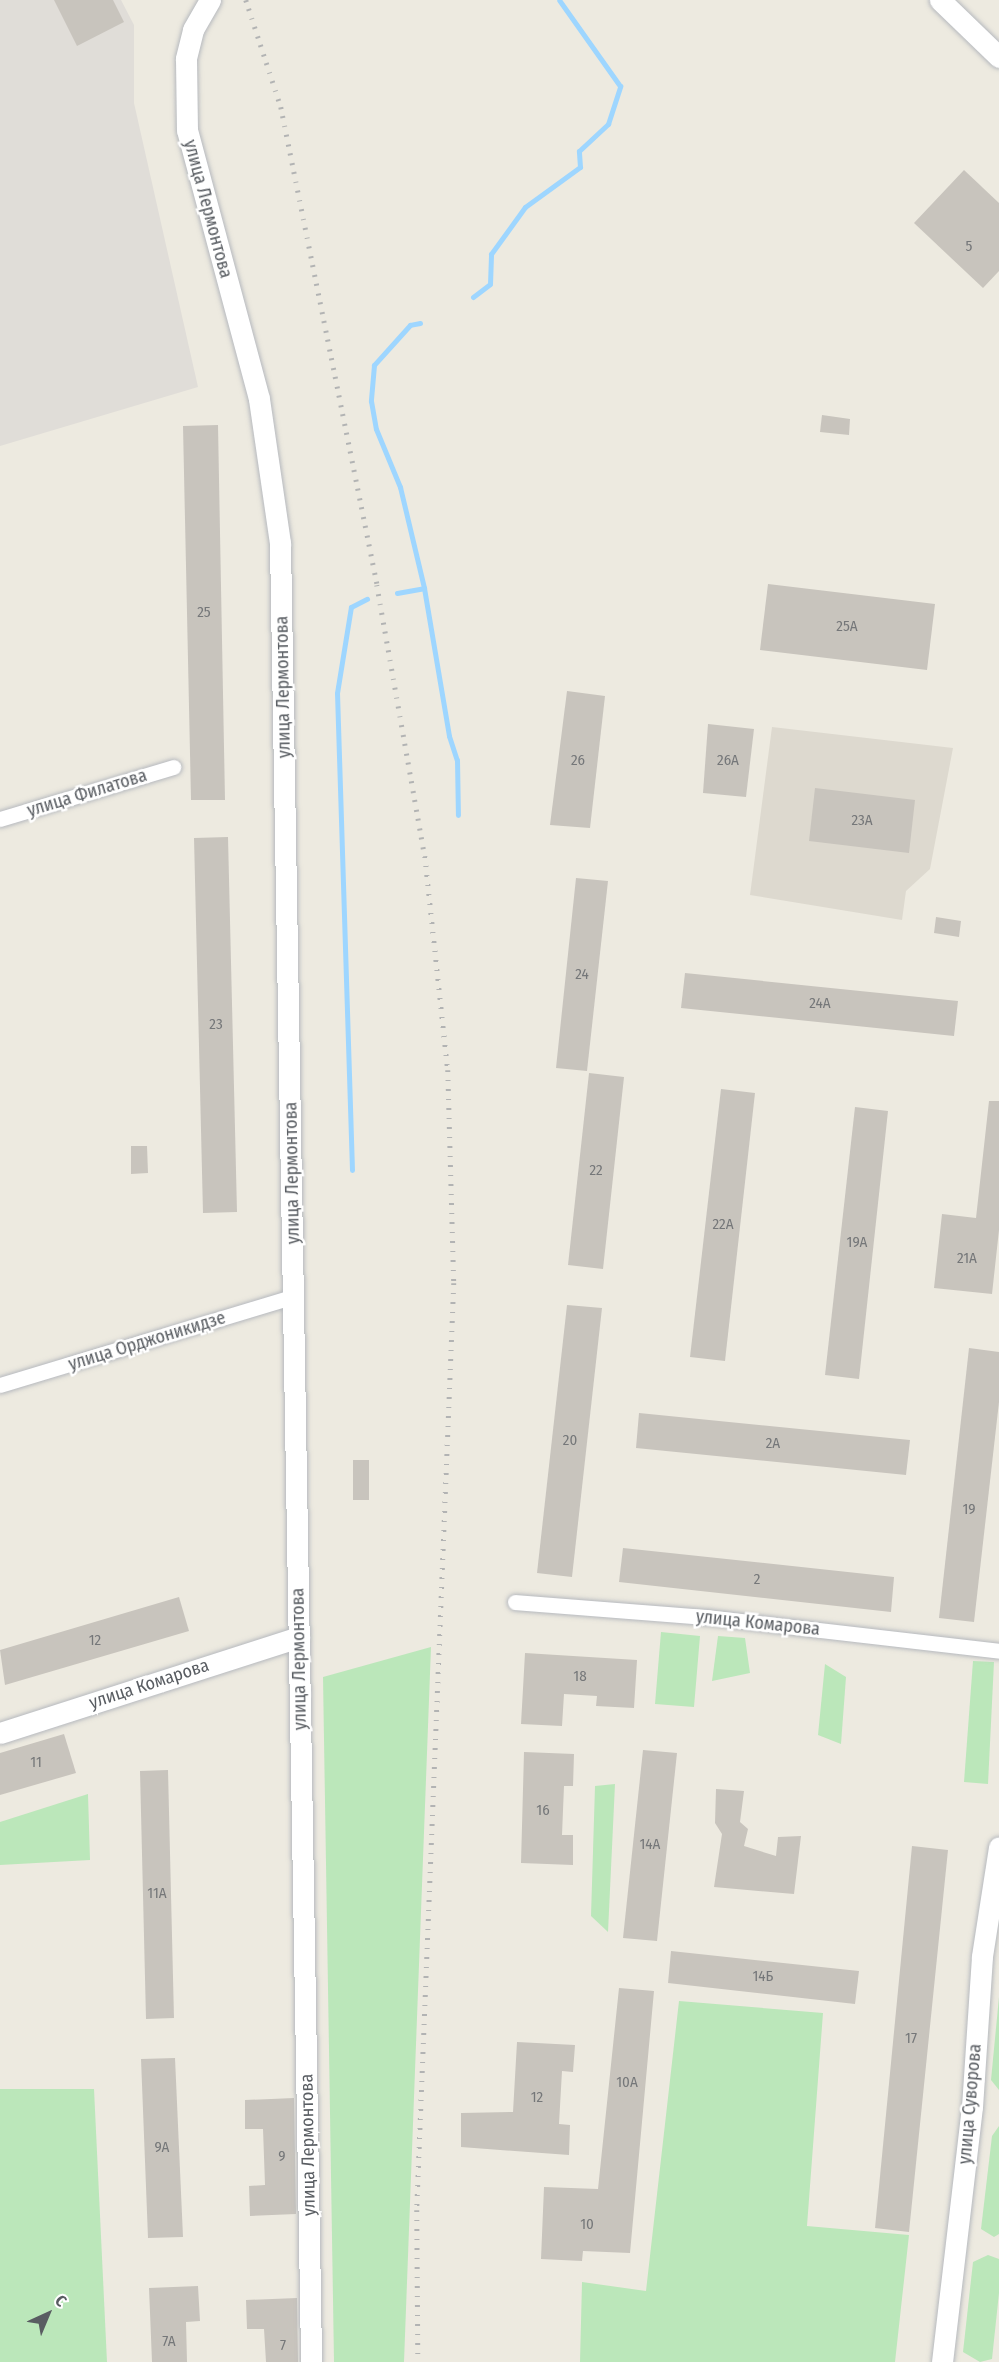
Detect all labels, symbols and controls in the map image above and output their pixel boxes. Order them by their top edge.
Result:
street label: улица Лермонтова [179,137,237,281]
house number: 5 [966,238,972,256]
house number: 25 [197,604,211,622]
street label: улица Лермонтова [271,616,295,758]
house number: 25А [836,618,858,636]
house number: 26 [571,752,585,770]
house number: 26А [717,752,739,770]
street label: улица Филатова [25,765,149,821]
house number: 23А [851,812,873,830]
house number: 24 [575,966,589,984]
house number: 24А [809,995,831,1013]
house number: 23 [209,1016,223,1034]
street label: улица Лермонтова [280,1102,304,1244]
house number: 22 [589,1162,603,1180]
house number: 22А [712,1216,734,1234]
house number: 19А [847,1234,867,1252]
house number: 21А [957,1250,977,1268]
street label: улица Орджоникидзе [66,1307,228,1375]
house number: 20 [563,1432,577,1450]
house number: 2А [766,1435,780,1453]
house number: 19 [962,1501,976,1519]
house number: 2 [754,1571,760,1589]
street label: улица Лермонтова [287,1588,311,1730]
street label: улица Комарова [695,1606,821,1640]
house number: 12 [89,1632,101,1650]
street label: улица Комарова [86,1654,212,1714]
house number: 18 [573,1668,587,1686]
house number: 11 [30,1754,42,1772]
house number: 16 [536,1802,550,1820]
house number: 14А [640,1836,660,1854]
house number: 11А [147,1885,167,1903]
house number: 14Б [753,1968,773,1986]
house number: 17 [905,2030,917,2048]
street label: улица Суворова [954,2043,986,2165]
street label: улица Лермонтова [296,2074,320,2216]
house number: 10А [616,2074,638,2092]
house number: 12 [531,2089,543,2107]
house number: 9А [154,2139,170,2157]
house number: 9 [278,2148,286,2166]
house number: 10 [580,2216,594,2234]
north arrow [18,2284,78,2344]
text: С [51,2291,70,2310]
house number: 7А [162,2333,176,2351]
house number: 7 [280,2337,286,2355]

